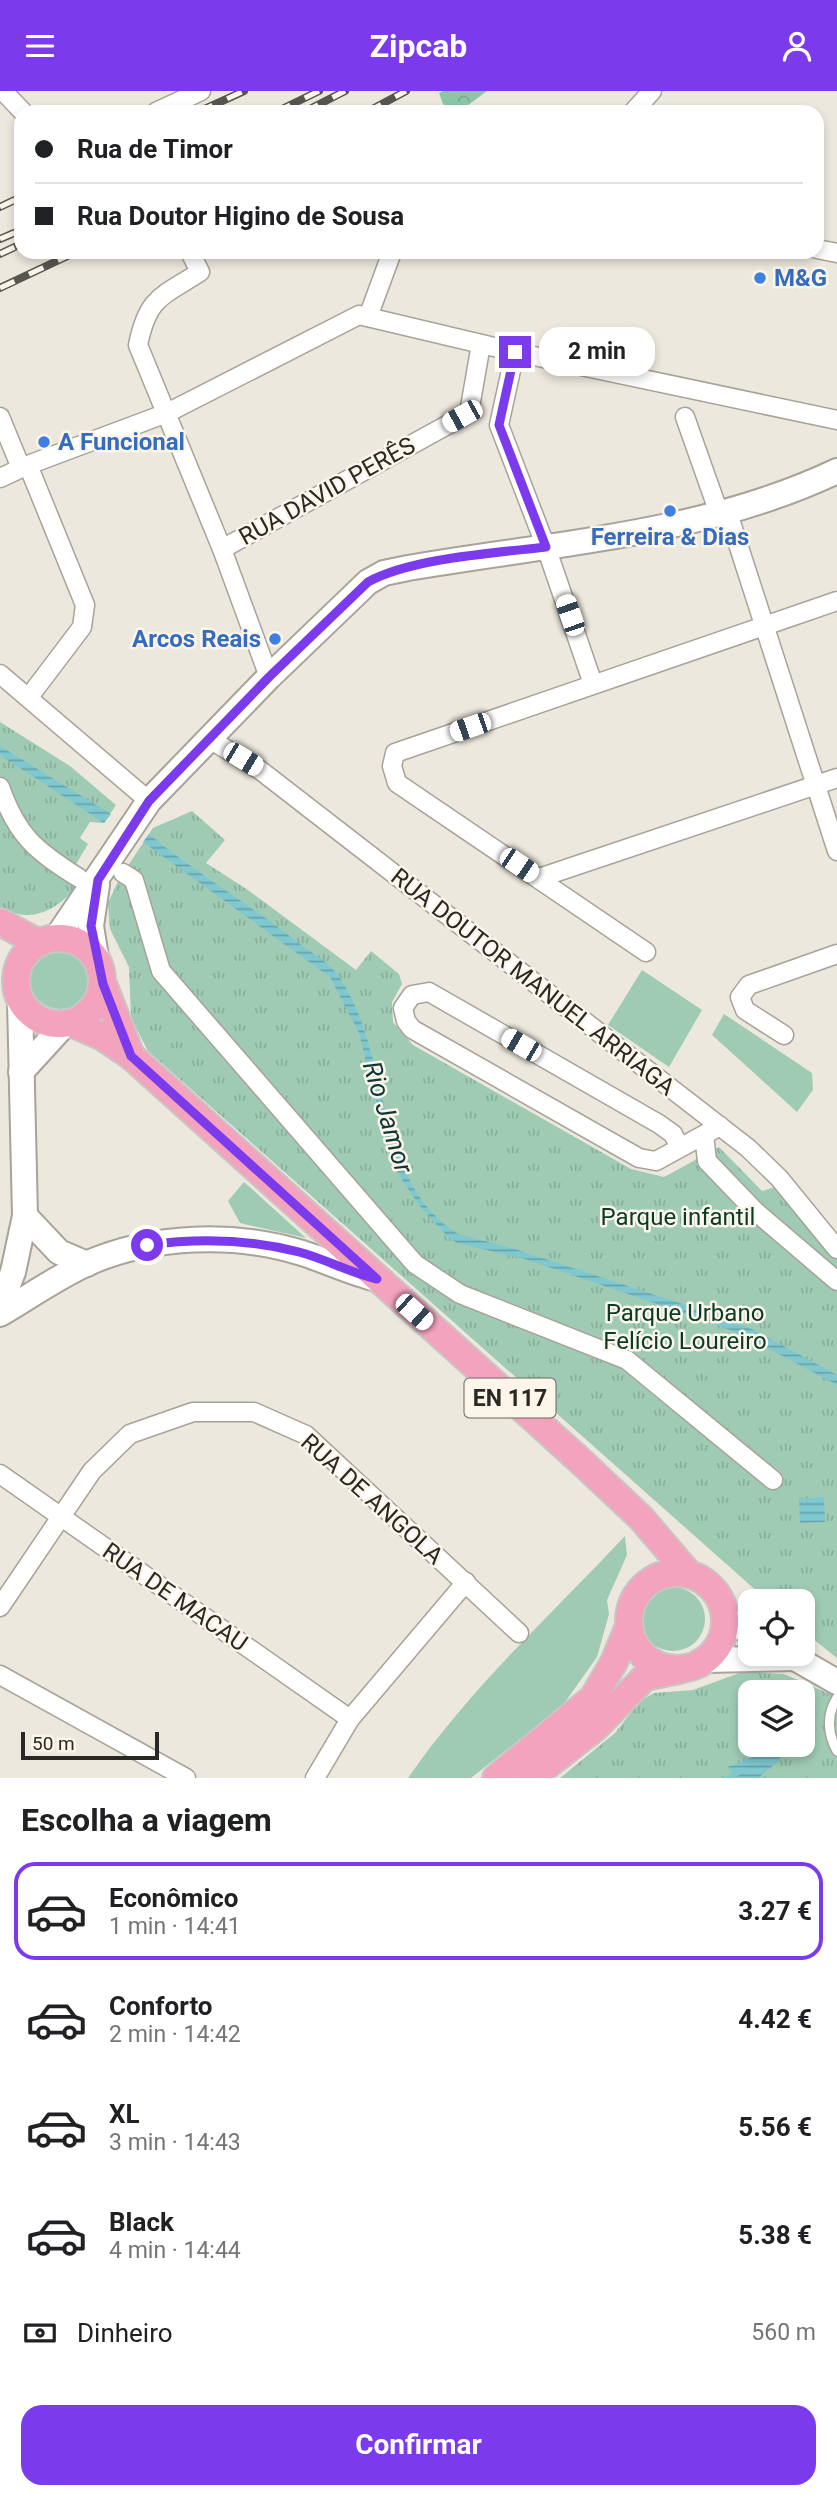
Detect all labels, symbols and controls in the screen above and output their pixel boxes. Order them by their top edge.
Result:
icon: menu [21,27,59,65]
text: Zipcab [370,27,467,65]
icon: person [778,27,816,65]
text: Rua de Timor [77,134,233,164]
text: Rua Doutor Higino de Sousa [77,201,404,231]
place label: M&G [774,264,827,292]
marker: M&G [752,270,768,286]
callout: 2 min [540,327,655,377]
route end [499,336,531,368]
text: 2 min [568,338,626,365]
car [439,397,486,435]
place label: A Funcional [58,428,185,456]
street label: RUA DAVID PERÊS [234,431,420,551]
marker: A Funcional [36,434,52,450]
marker: Ferreira & Dias [662,503,678,519]
place label: Ferreira & Dias [591,523,749,551]
car [554,592,587,638]
place label: Arcos Reais [132,625,261,653]
marker: Arcos Reais [267,631,283,647]
car [447,710,494,744]
car [220,739,267,779]
car [496,845,543,885]
street label: RUA DOUTOR MANUEL ARRIAGA [386,863,681,1102]
car [498,1025,545,1065]
water label: Rio Jamor [357,1058,420,1178]
park label: Parque infantil [601,1203,755,1231]
route start [131,1229,163,1261]
car [392,1290,437,1334]
park label: Parque Urbano Felício Loureiro [603,1299,767,1355]
road number: EN 117 [464,1379,556,1417]
street label: RUA DE ANGOLA [295,1428,449,1570]
street label: RUA DE MACAU [97,1537,253,1657]
map controls [738,1589,815,1757]
button: locate [738,1589,815,1666]
button: layers [738,1680,815,1757]
scale bar [21,1729,159,1761]
text: 50 m [32,1732,75,1755]
text: Escolha a viagem [21,1801,272,1839]
icon: car [25,1880,88,1943]
text: Econômico [109,1883,238,1913]
text: 3.27 € [738,1896,812,1926]
text: 1 min · 14:41 [109,1913,241,1940]
icon: car [25,1988,88,2051]
text: Conforto [109,1991,213,2021]
text: 4.42 € [738,2004,812,2034]
text: 2 min · 14:42 [109,2021,241,2048]
icon: car [25,2096,88,2159]
text: XL [109,2099,140,2129]
text: 5.56 € [738,2112,812,2142]
text: 3 min · 14:43 [109,2129,241,2156]
icon: car [25,2204,88,2267]
text: Black [109,2207,174,2237]
text: 5.38 € [738,2220,812,2250]
text: 4 min · 14:44 [109,2237,241,2264]
icon: cash [21,2314,59,2352]
text: Dinheiro [77,2318,173,2348]
text: 560 m [751,2319,816,2346]
button: Confirmar [21,2405,816,2485]

